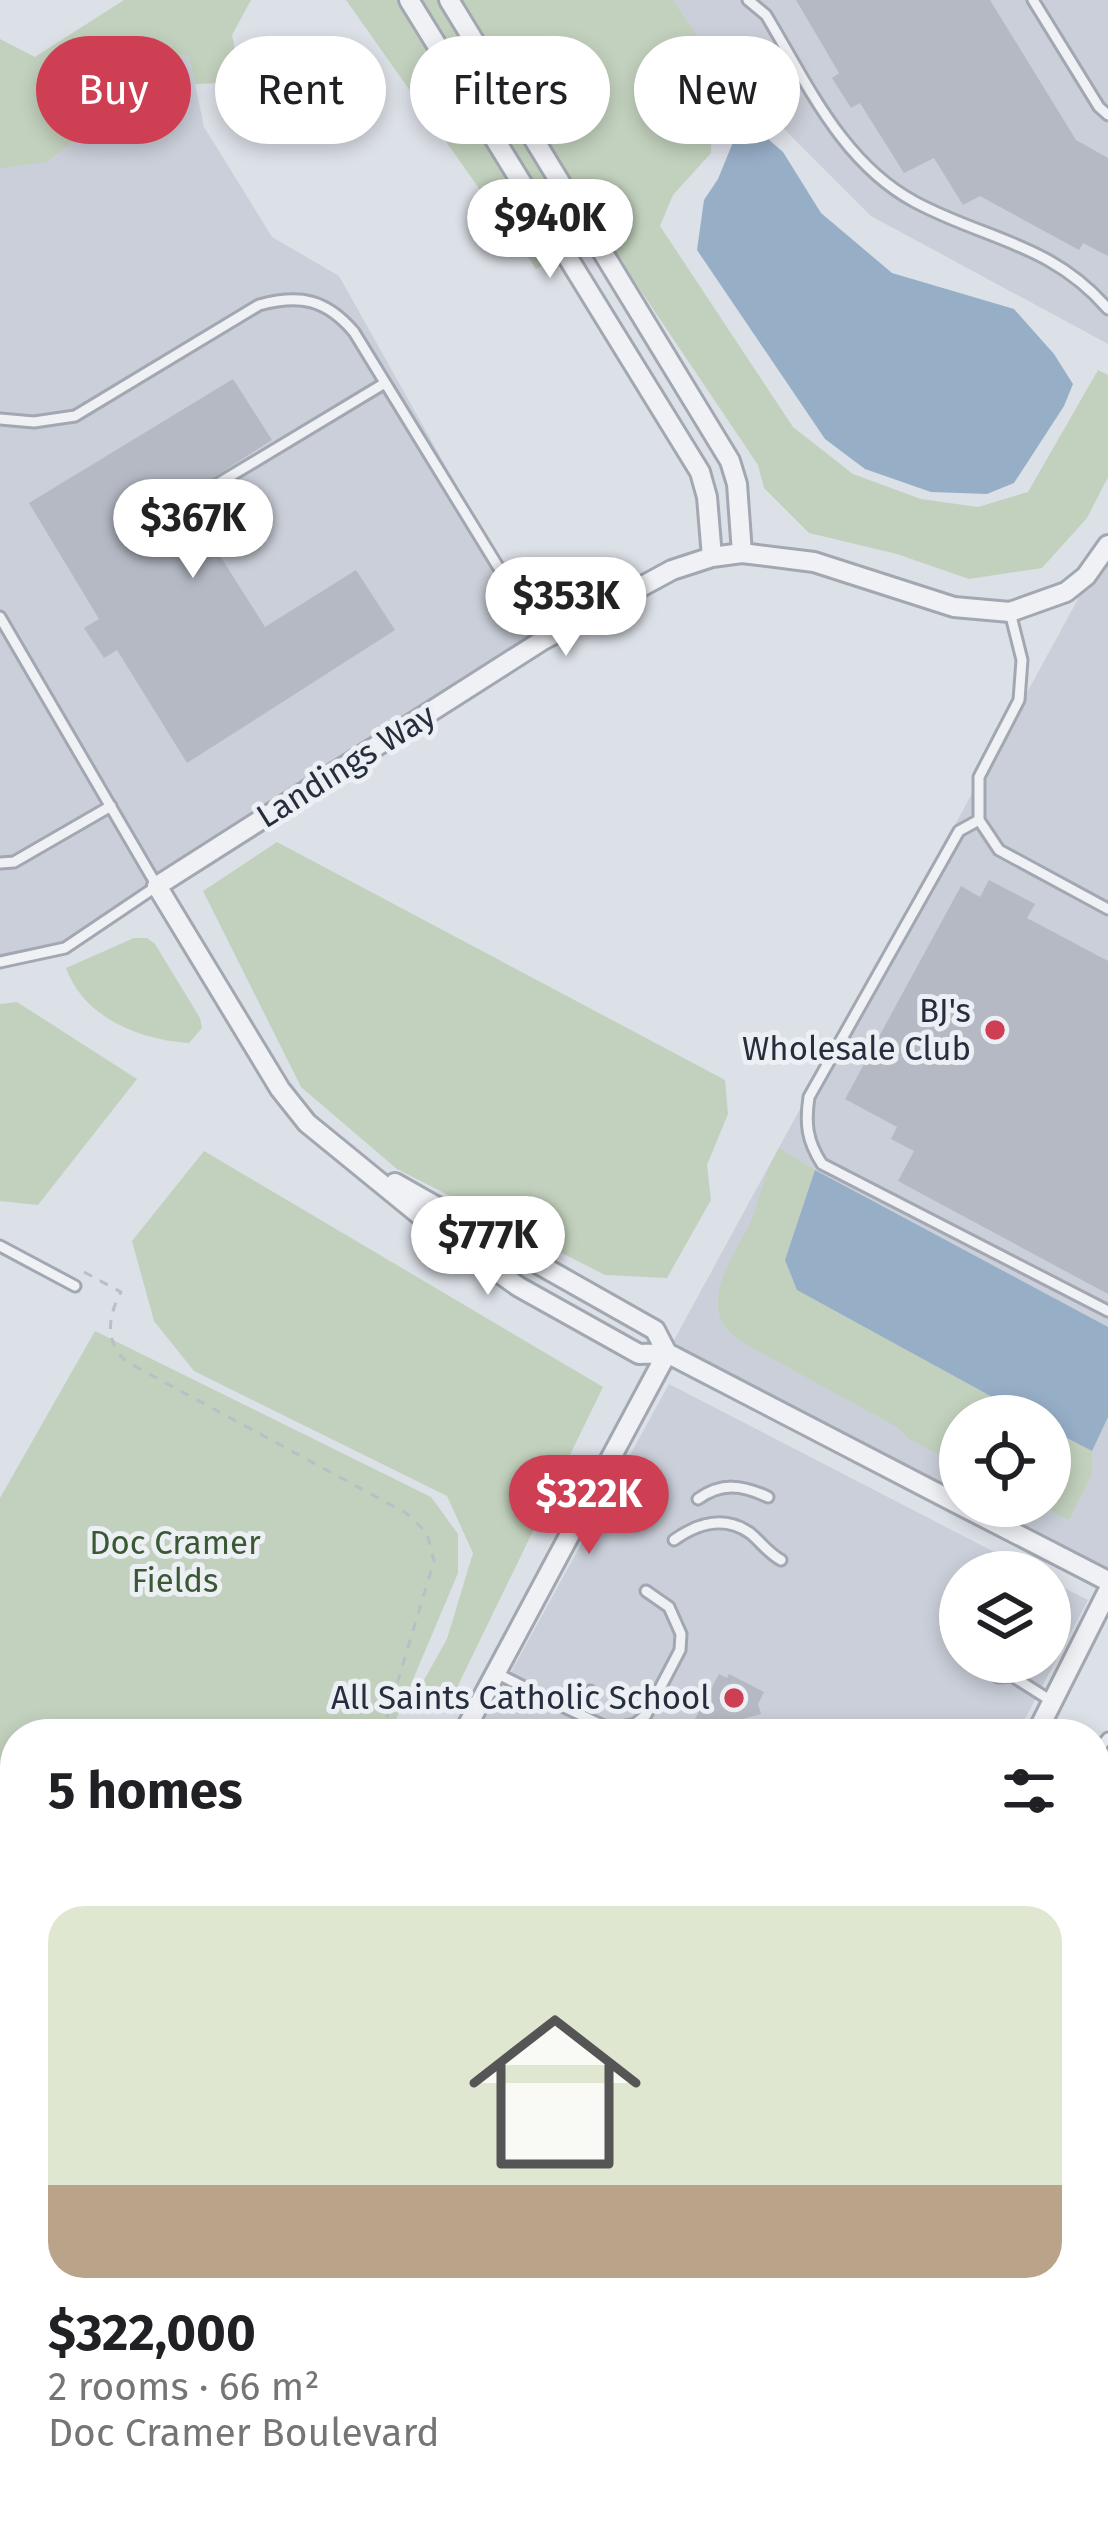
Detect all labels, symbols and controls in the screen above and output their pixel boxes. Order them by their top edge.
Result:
chip: Buy [36,36,191,144]
chip: Rent [215,36,386,144]
chip: Filters [410,36,610,144]
chip: New [634,36,800,144]
pin: $940K [466,179,634,281]
text: $940K [494,195,606,241]
pin: $367K [109,479,277,581]
text: $367K [140,495,246,541]
pin: $353K [482,557,650,659]
text: $353K [512,573,620,619]
street label: Landings Way [249,695,443,837]
place label: BJ's Wholesale Club [742,991,971,1069]
marker: BJ's Wholesale Club [982,1017,1008,1043]
pin: $777K [404,1196,572,1298]
text: $777K [438,1212,538,1258]
map controls [939,1395,1071,1683]
button: locate [939,1395,1071,1527]
pin: $322K [505,1455,673,1557]
text: $322K [536,1471,642,1517]
park label: Doc Cramer Fields [89,1523,261,1601]
button: layers [939,1551,1071,1683]
place label: All Saints Catholic School [331,1678,710,1718]
marker: All Saints Catholic School [721,1685,747,1711]
icon: filters [996,1758,1062,1824]
text: 5 homes [48,1760,243,1822]
icon: home [447,1984,663,2200]
text: $322,000 [48,2302,256,2364]
text: 2 rooms · 66 m² [48,2364,319,2410]
text: Doc Cramer Boulevard [48,2410,440,2456]

